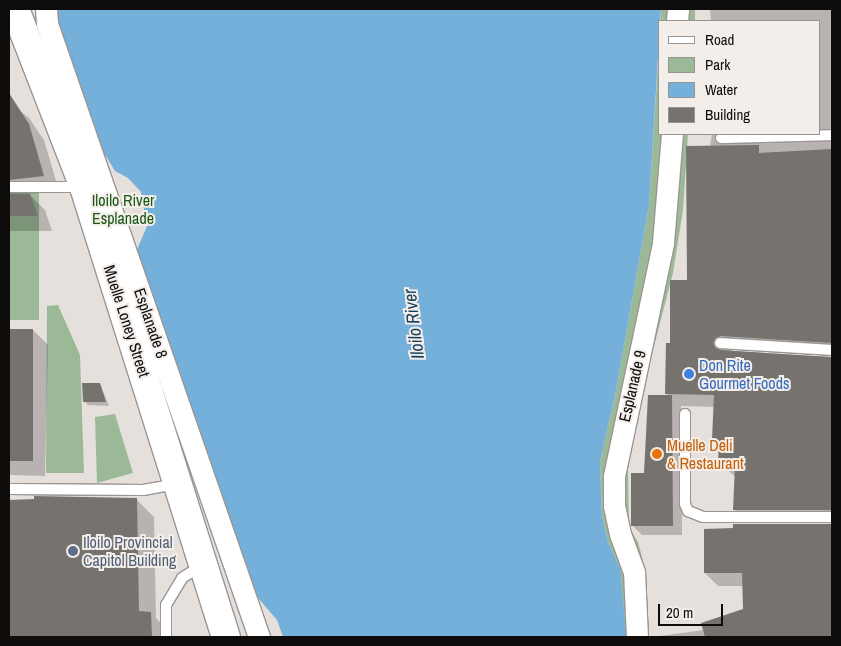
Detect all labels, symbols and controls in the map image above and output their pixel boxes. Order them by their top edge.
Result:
legend [658,20,821,135]
text: Road [705,29,734,50]
text: Park [705,54,730,75]
text: Water [705,79,737,100]
text: Building [705,104,750,125]
park label: Iloilo River Esplanade [92,190,154,228]
street label: Muelle Loney Street [100,263,154,379]
street label: Esplanade 8 [130,285,172,361]
water label: Iloilo River [399,288,429,360]
street label: Esplanade 9 [614,348,650,424]
place label: Don Rite Gourmet Foods [699,355,790,393]
marker: Don Rite Gourmet Foods [683,368,695,380]
place label: Muelle Deli & Restaurant [667,435,744,473]
marker: Muelle Deli & Restaurant [651,448,663,460]
place label: Iloilo Provincial Capitol Building [83,532,176,570]
marker: Iloilo Provincial Capitol Building [67,545,79,557]
scale bar [661,594,726,626]
text: 20 m [666,602,693,623]

